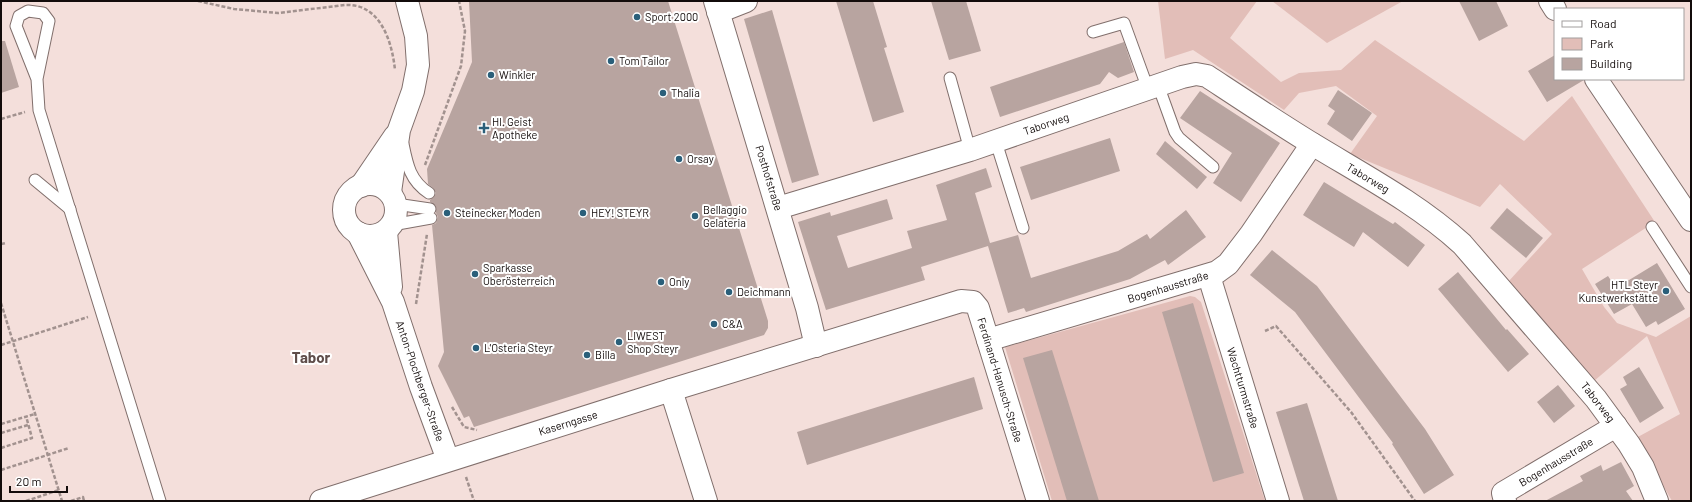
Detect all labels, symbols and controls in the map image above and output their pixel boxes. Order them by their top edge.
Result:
legend [1554,8,1684,80]
place label: Sport 2000 [645,10,698,23]
marker: Sport 2000 [632,12,642,22]
text: Road [1590,16,1617,30]
text: Park [1590,36,1614,50]
place label: Tom Tailor [619,54,669,67]
marker: Tom Tailor [606,56,616,66]
text: Building [1590,56,1632,70]
place label: Winkler [499,68,535,81]
marker: Winkler [486,70,496,80]
place label: Thalia [671,86,700,99]
marker: Thalia [658,88,668,98]
street label: Taborweg [1021,110,1070,137]
place label: Hl. Geist Apotheke [492,115,538,141]
marker: Hl. Geist Apotheke [479,123,489,133]
street label: Posthofstraße [753,143,786,212]
place label: Orsay [687,152,714,165]
marker: Orsay [674,154,684,164]
street label: Taborweg [1345,160,1392,195]
place label: Bellaggio Gelateria [703,203,747,229]
place label: Steinecker Moden [455,206,540,219]
place label: HEY! STEYR [591,206,649,219]
marker: Steinecker Moden [442,208,452,218]
marker: HEY! STEYR [578,208,588,218]
marker: Bellaggio Gelateria [690,211,700,221]
place label: Sparkasse Oberösterreich [483,261,555,287]
street label: Bogenhausstraße [1126,268,1210,305]
marker: Sparkasse Oberösterreich [470,269,480,279]
place label: Only [669,275,689,288]
marker: Only [656,277,666,287]
place label: HTL Steyr Kunstwerkstätte [1578,278,1658,304]
place label: Deichmann [737,285,791,298]
marker: HTL Steyr Kunstwerkstätte [1661,286,1671,296]
marker: Deichmann [724,287,734,297]
street label: Ferdinand-Hanusch-Straße [975,316,1026,444]
place label: C&A [722,317,743,330]
street label: Anton-Plochberger-Straße [394,319,447,443]
marker: C&A [709,319,719,329]
place label: LIWEST Shop Steyr [627,329,679,355]
marker: LIWEST Shop Steyr [614,337,624,347]
place label: L'Osteria Steyr [484,341,553,354]
marker: L'Osteria Steyr [471,343,481,353]
street label: Wachtturmstraße [1225,346,1262,430]
district label: Tabor [292,348,331,366]
place label: Billa [595,348,615,361]
marker: Billa [582,350,592,360]
street label: Taborweg [1579,379,1618,424]
street label: Kaserngasse [537,407,599,438]
street label: Bogenhausstraße [1516,434,1595,489]
scale bar [10,468,67,494]
text: 20 m [16,474,42,488]

